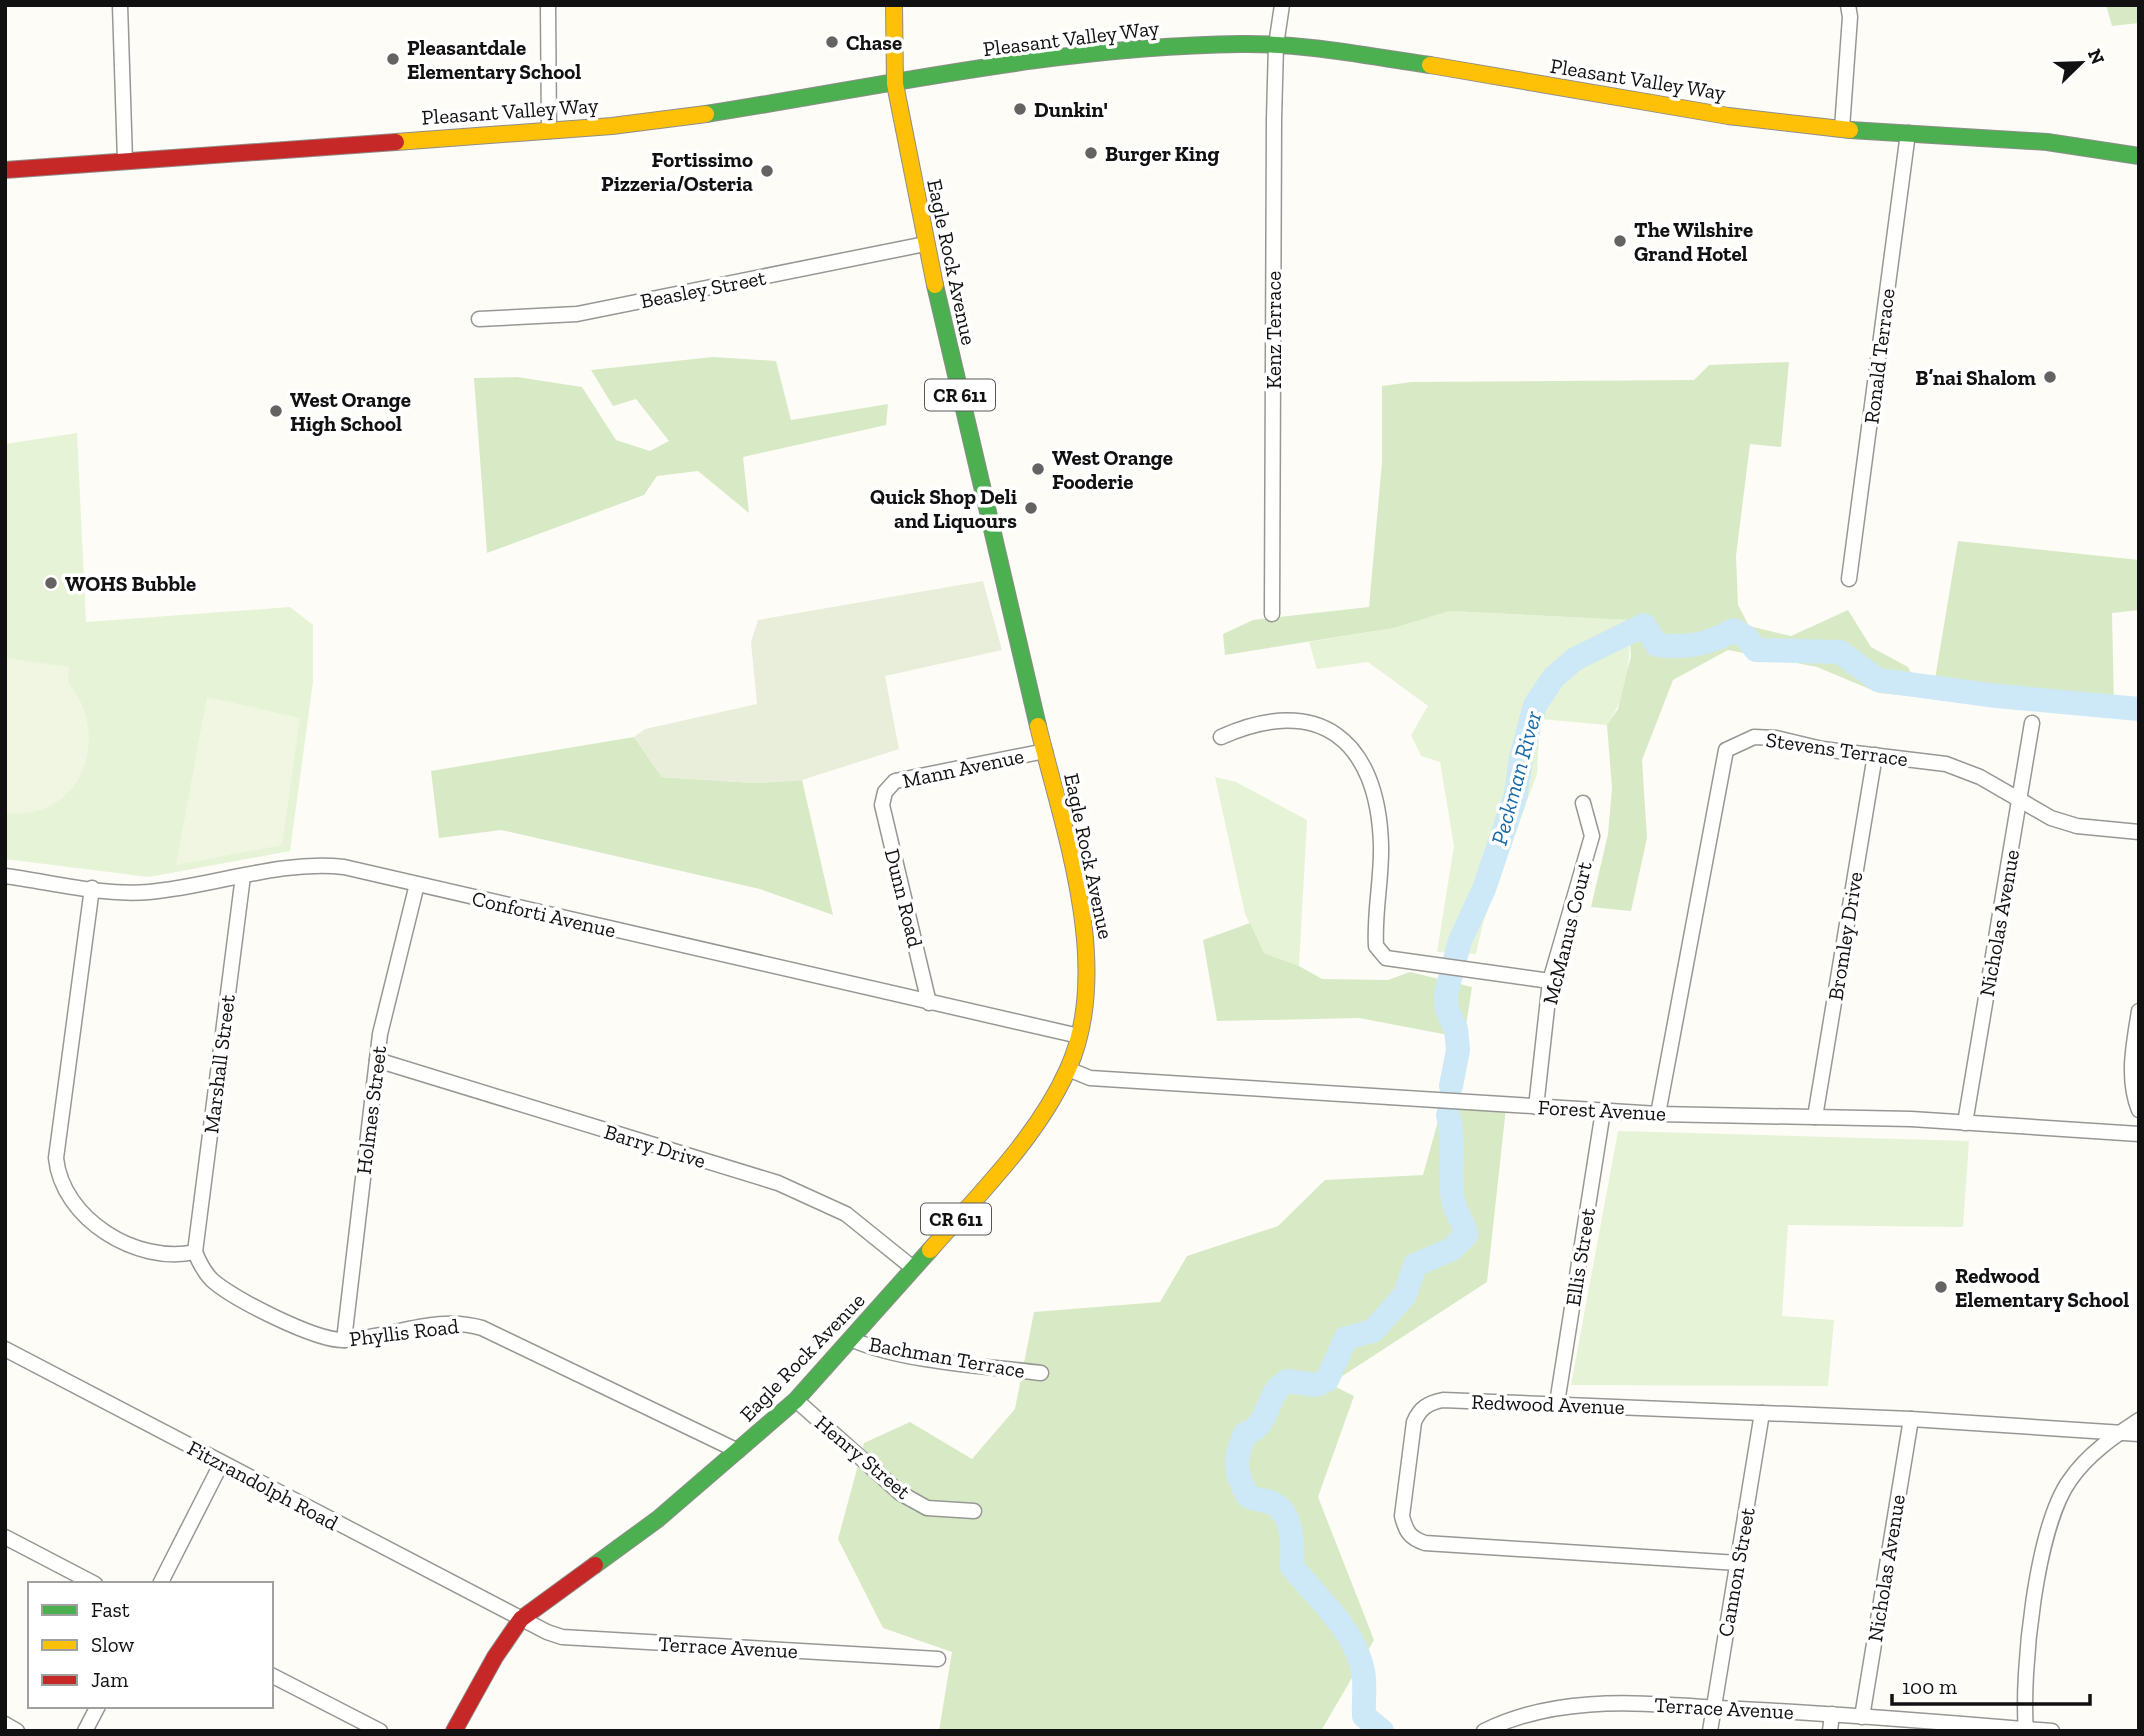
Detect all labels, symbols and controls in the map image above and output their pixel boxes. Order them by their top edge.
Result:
street label: Pleasant Valley Way [981,15,1161,61]
north arrow [2046,28,2116,98]
place label: Chase [846,30,902,55]
marker: Chase [824,34,840,50]
place label: Pleasantdale Elementary School [407,35,581,84]
text: N [2083,45,2110,68]
marker: Pleasantdale Elementary School [385,51,401,67]
street label: Pleasant Valley Way [1548,53,1728,105]
street label: Pleasant Valley Way [421,92,600,130]
place label: Dunkin' [1034,97,1108,122]
marker: Dunkin' [1012,101,1028,117]
place label: Burger King [1105,141,1219,166]
marker: Burger King [1083,145,1099,161]
place label: Fortissimo Pizzeria/Osteria [601,147,753,196]
marker: Fortissimo Pizzeria/Osteria [759,163,775,179]
street label: Eagle Rock Avenue [922,177,982,347]
place label: The Wilshire Grand Hotel [1634,217,1753,266]
marker: The Wilshire Grand Hotel [1612,233,1628,249]
street label: Beasley Street [638,265,768,313]
street label: Kenz Terrace [1261,271,1286,389]
street label: Ronald Terrace [1858,287,1900,425]
place label: B’nai Shalom [1915,365,2037,390]
marker: B’nai Shalom [2042,369,2058,385]
road number: CR 611 [925,380,995,410]
place label: West Orange High School [290,387,411,436]
marker: West Orange High School [268,403,284,419]
place label: West Orange Fooderie [1052,445,1173,494]
marker: West Orange Fooderie [1030,461,1046,477]
place label: Quick Shop Deli and Liquours [870,484,1017,533]
marker: Quick Shop Deli and Liquours [1023,500,1039,516]
place label: WOHS Bubble [65,571,196,596]
marker: WOHS Bubble [43,575,59,591]
water label: Peckman River [1485,708,1547,848]
street label: Stevens Terrace [1764,727,1910,771]
street label: Mann Avenue [900,743,1026,793]
street label: Eagle Rock Avenue [1059,771,1119,941]
street label: Dunn Road [880,846,928,950]
street label: Nicholas Avenue [1974,847,2024,998]
street label: McManus Court [1537,859,1597,1007]
street label: Bromley Drive [1822,870,1868,1002]
street label: Conforti Avenue [470,885,618,943]
street label: Marshall Street [198,993,240,1135]
street label: Holmes Street [351,1044,391,1176]
street label: Forest Avenue [1537,1094,1667,1126]
street label: Barry Drive [601,1119,709,1173]
road number: CR 611 [921,1204,991,1234]
street label: Ellis Street [1560,1206,1600,1308]
place label: Redwood Elementary School [1955,1263,2129,1312]
marker: Redwood Elementary School [1933,1279,1949,1295]
street label: Eagle Rock Avenue [734,1287,870,1426]
street label: Phyllis Road [348,1313,461,1351]
street label: Bachman Terrace [867,1331,1027,1383]
street label: Redwood Avenue [1471,1389,1625,1419]
street label: Henry Street [810,1410,916,1504]
street label: Fitzrandolph Road [183,1435,343,1535]
street label: Nicholas Avenue [1862,1492,1910,1643]
street label: Cannon Street [1712,1505,1760,1639]
legend [28,1582,273,1708]
text: Fast [91,1597,130,1622]
street label: Terrace Avenue [658,1631,798,1663]
text: Slow [91,1632,134,1657]
scale bar [1892,1662,2090,1706]
text: Jam [91,1667,128,1692]
text: 100 m [1902,1674,1957,1699]
street label: Terrace Avenue [1654,1692,1794,1724]

